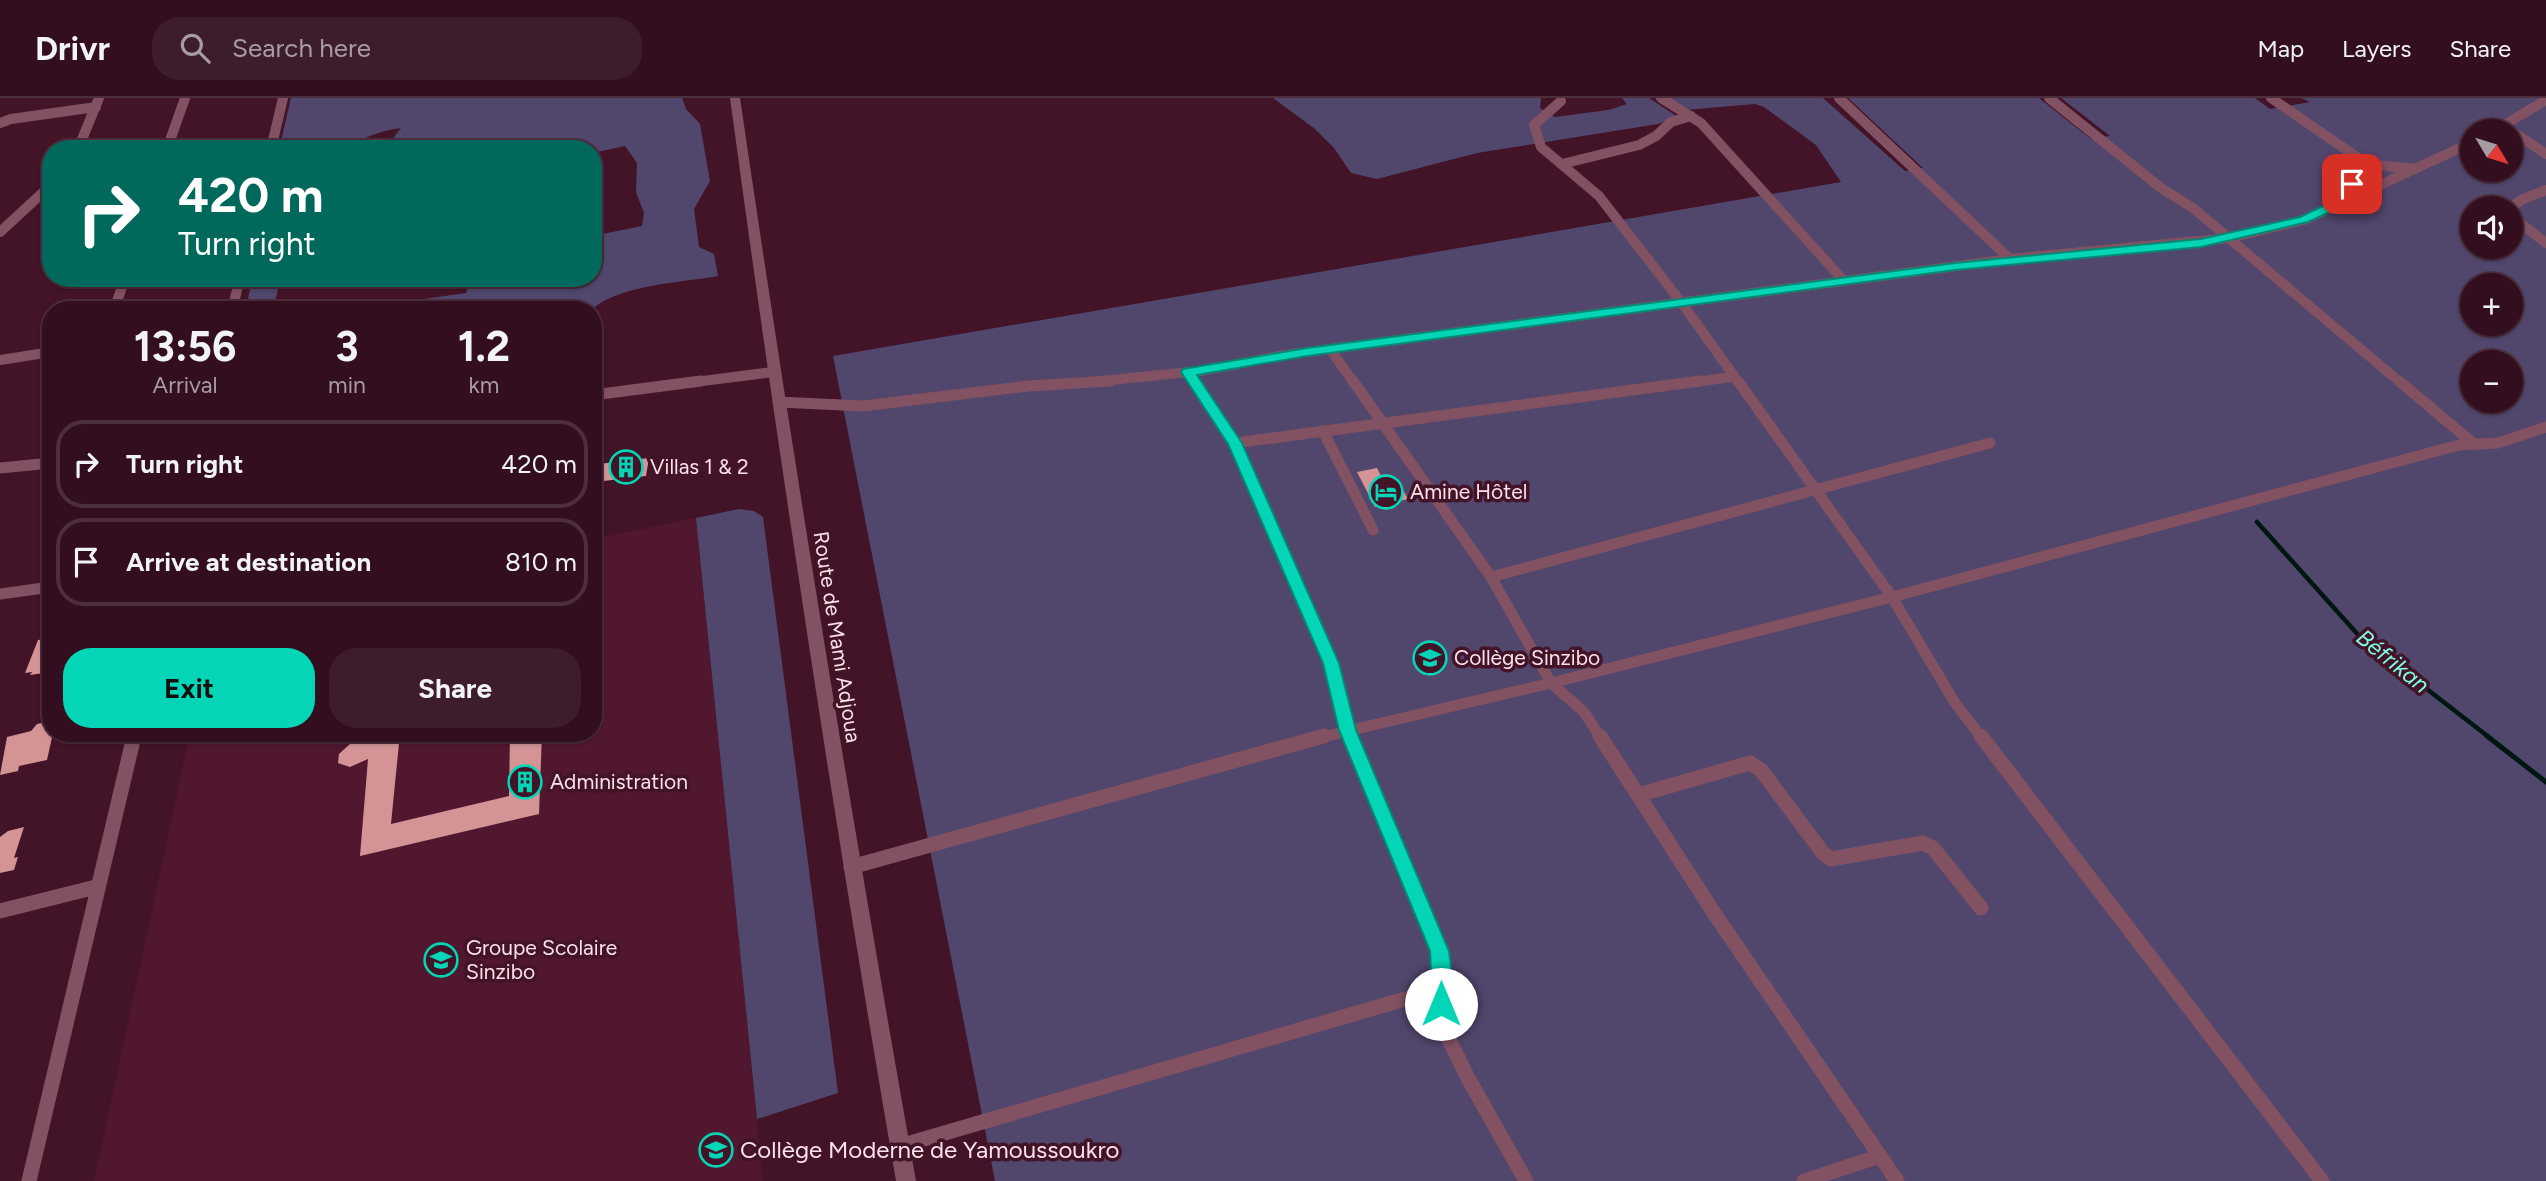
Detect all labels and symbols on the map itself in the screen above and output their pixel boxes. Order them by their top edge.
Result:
north arrow [2460,119,2524,182]
pin [2322,154,2382,214]
building icon: Villas 1 & 2 [607,448,645,486]
place label: Villas 1 & 2 [650,454,749,479]
hotel icon: Amine Hôtel [1367,473,1405,511]
place label: Amine Hôtel [1410,479,1527,504]
street label: Route de Mami Adjoua [808,529,867,744]
water label: Béfrikan [2351,623,2435,699]
school or university icon: Collège Sinzibo [1411,639,1449,677]
place label: Collège Sinzibo [1454,645,1600,670]
building icon: Administration [506,763,544,801]
place label: Administration [550,769,688,794]
place label: Groupe Scolaire Sinzibo [466,935,617,984]
school or university icon: Groupe Scolaire Sinzibo [422,941,460,979]
position arrow [1404,967,1478,1041]
school or university icon: Collège Moderne de Yamoussoukro [697,1131,735,1169]
place label: Collège Moderne de Yamoussoukro [740,1135,1119,1164]

